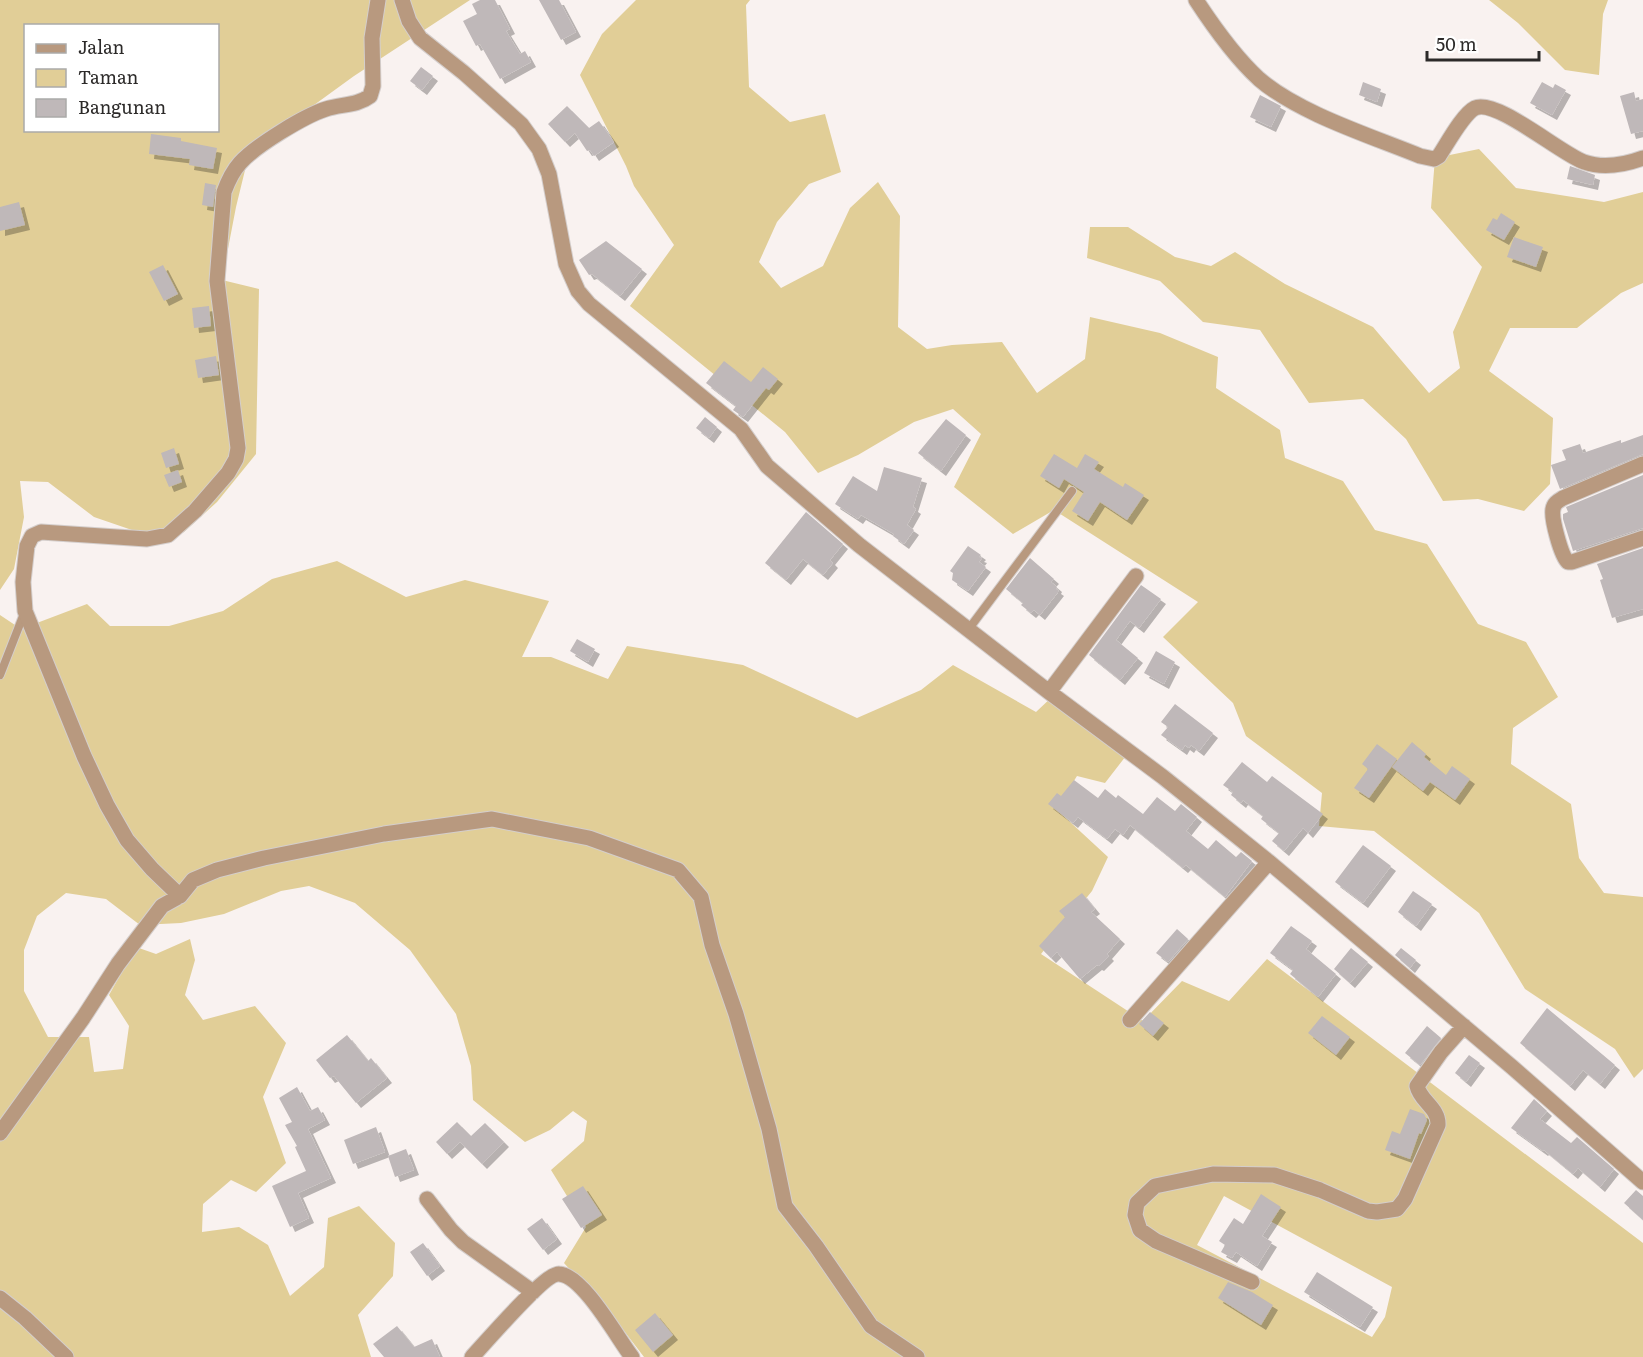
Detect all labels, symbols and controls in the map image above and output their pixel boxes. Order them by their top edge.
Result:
legend [24,24,219,132]
scale bar [1427,24,1540,62]
text: 50 m [1436,30,1477,57]
text: Jalan [78,33,125,60]
text: Taman [78,63,139,90]
text: Bangunan [78,93,166,120]

